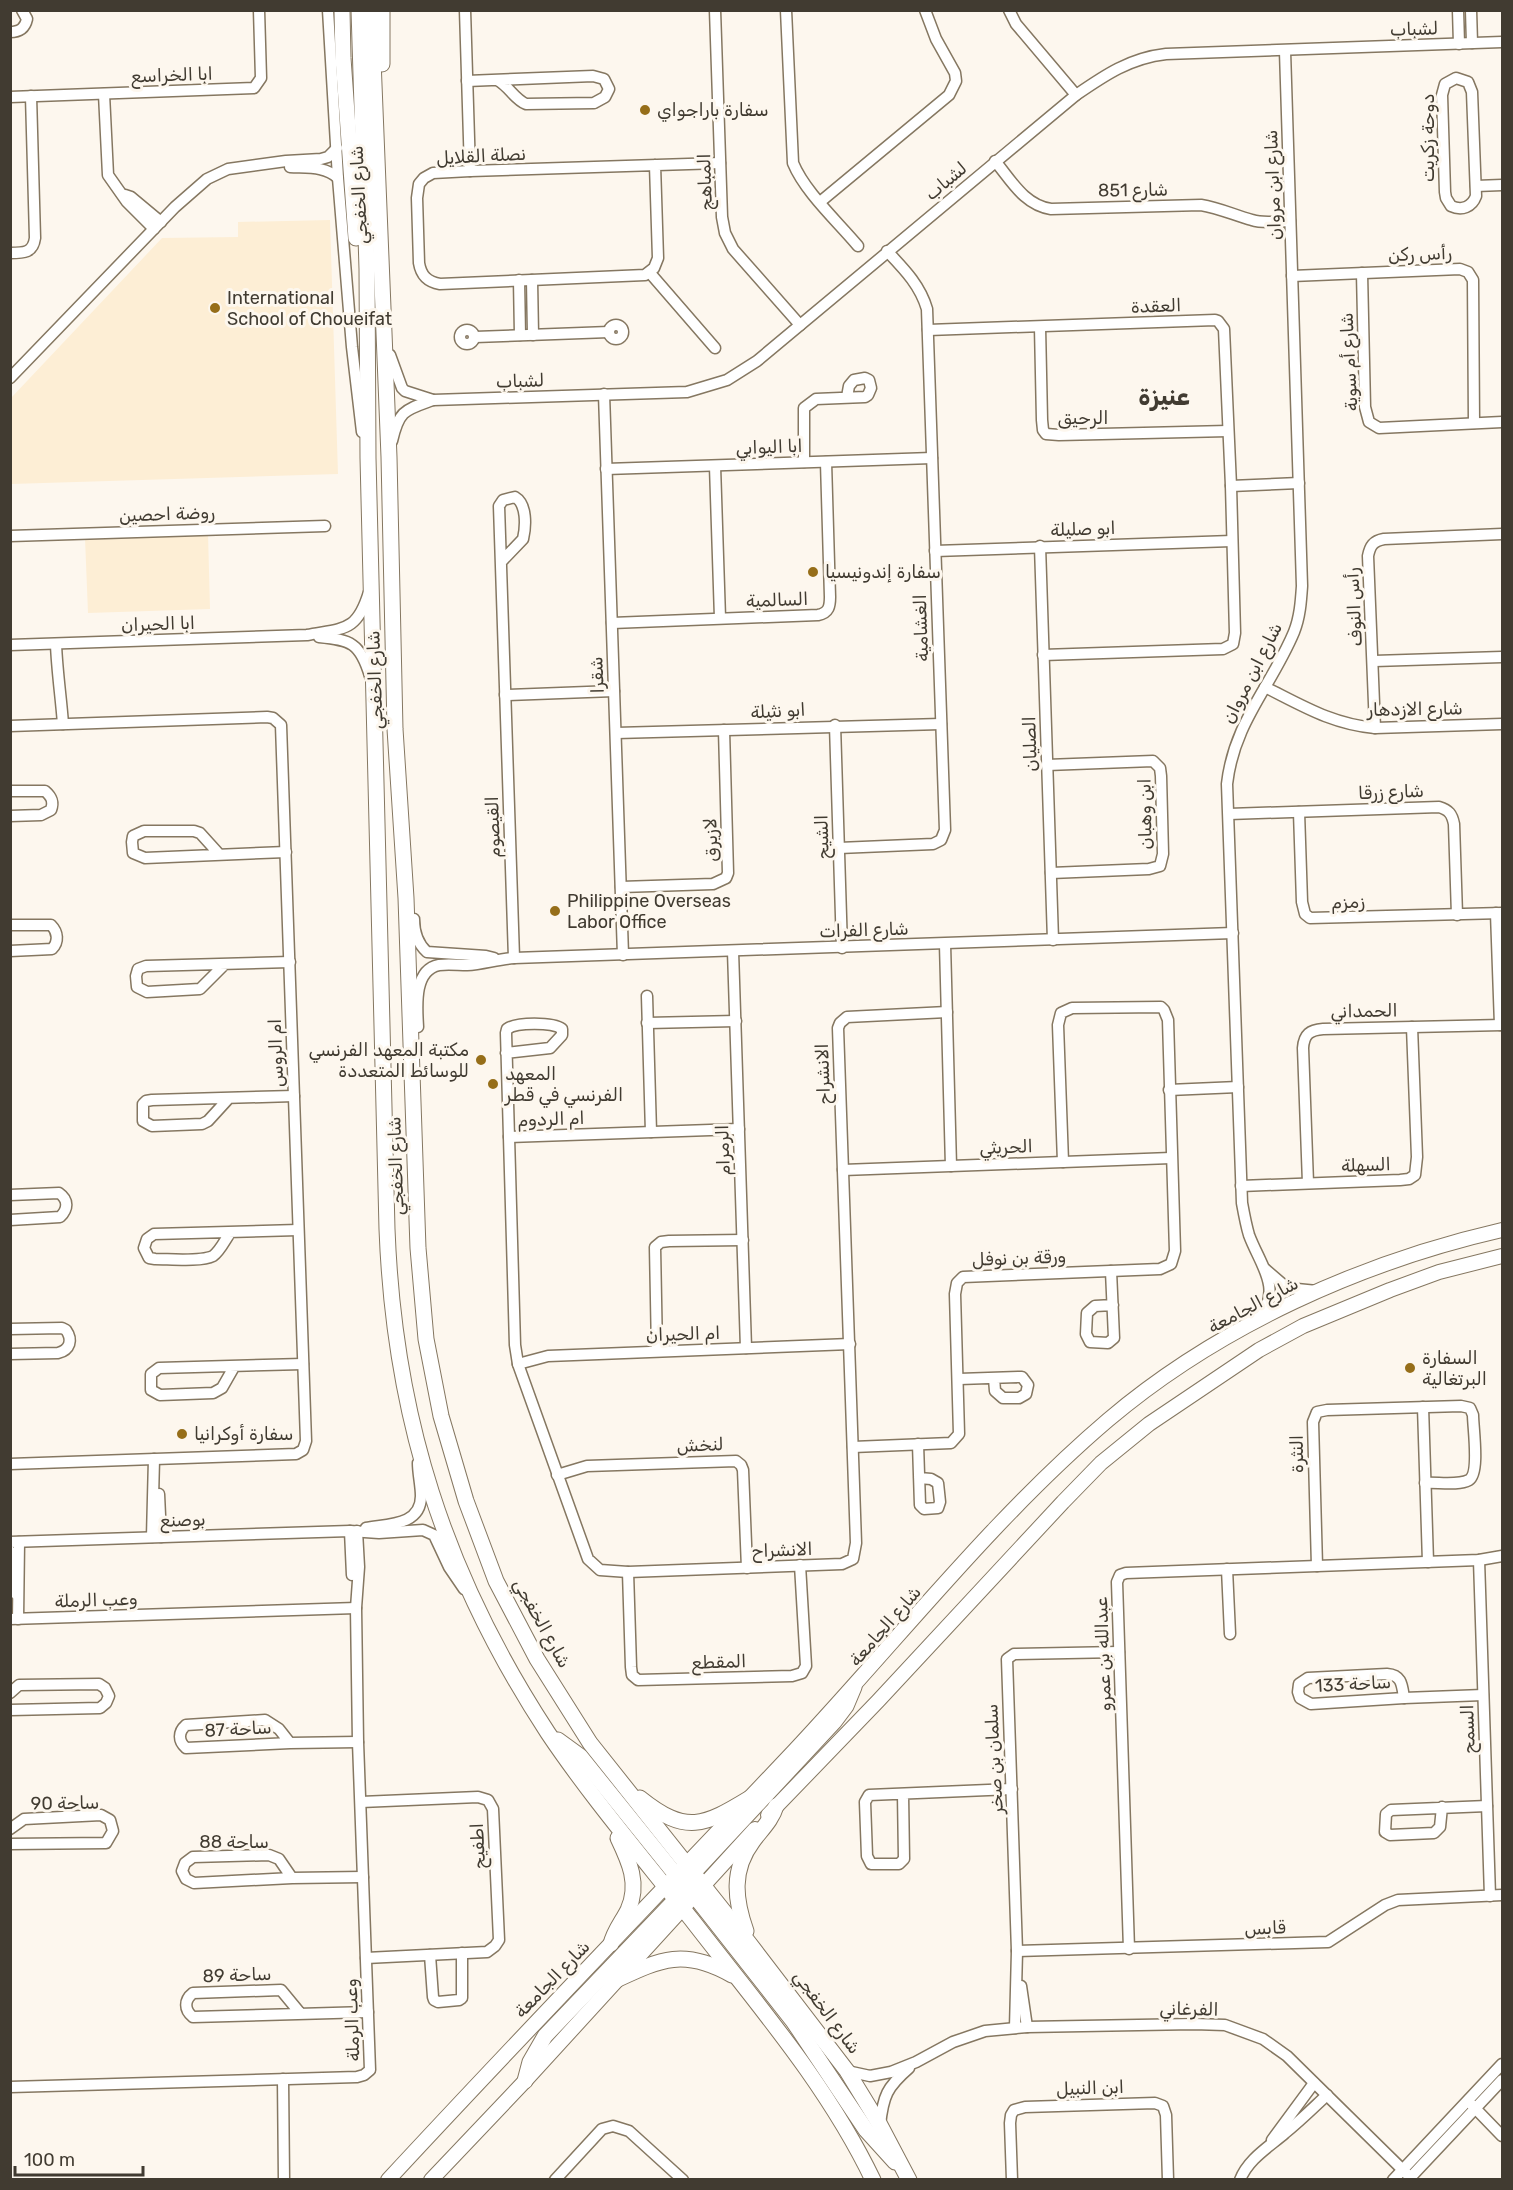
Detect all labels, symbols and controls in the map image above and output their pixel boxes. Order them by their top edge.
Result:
street label: لشباب [1389,17,1439,41]
street label: ابا الخراسع [131,63,213,89]
street label: دوحة زكريت [1417,94,1439,182]
place label: سفارة باراجواي [657,99,769,122]
marker: سفارة باراجواي [638,103,652,117]
street label: شارع ابن مروان [1260,129,1287,241]
street label: نصلة القلايل [435,143,527,169]
street label: شارع الخفجي [345,145,375,245]
street label: المباهج [693,153,718,211]
street label: لشباب [920,157,972,205]
street label: شارع 851 [1098,178,1168,203]
street label: رأس ركن [1388,242,1452,266]
place label: International School of Choueifat [227,287,392,330]
street label: العقدة [1130,294,1182,318]
marker: International School of Choueifat [208,301,222,315]
street label: شارع أم سوية [1335,312,1364,412]
street label: لشباب [495,369,545,393]
district label: عنيزة [1138,383,1190,411]
street label: الرحيق [1057,407,1109,429]
street label: ابا اليوابي [735,435,803,461]
street label: روضة احصين [119,501,215,527]
street label: ابو صليلة [1050,517,1116,541]
place label: سفارة إندونيسيا [825,561,941,583]
marker: سفارة إندونيسيا [806,565,820,579]
street label: رأس النوف [1341,567,1367,647]
street label: السالمية [745,588,809,612]
street label: الغشامية [909,594,933,662]
street label: ابا الحيران [121,612,195,636]
street label: شارع ابن مروان [1217,619,1288,728]
street label: شارع الخفجي [362,630,390,730]
street label: شقرا [585,656,609,694]
street label: شارع الازدهار [1366,697,1463,722]
street label: ابو نثيلة [750,699,806,723]
street label: الصليان [1018,716,1042,772]
street label: ابن وهبان [1133,778,1157,850]
street label: شارع زرقا [1358,780,1424,805]
street label: القيصوم [481,796,505,858]
street label: الشيح [810,814,836,860]
street label: لازيرق [699,818,723,862]
place label: Philippine Overseas Labor Office [567,890,731,933]
street label: زمزم [1331,890,1365,914]
marker: Philippine Overseas Labor Office [548,904,562,918]
street label: شارع الفرات [819,917,909,944]
street label: الحمداني [1330,999,1398,1025]
street label: ام الروس [264,1018,288,1088]
place label: مكتبة المعهد الفرنسي للوسائط المتعددة [309,1039,469,1082]
street label: الانشراح [811,1043,836,1105]
marker: مكتبة المعهد الفرنسي للوسائط المتعددة [474,1053,488,1067]
place label: المعهد الفرنسي في قطر [504,1063,623,1108]
marker: المعهد الفرنسي في قطر [486,1077,500,1091]
street label: ام الردوم [517,1107,585,1131]
street label: شارع الخفجي [383,1116,411,1216]
street label: الرمرام [711,1124,735,1176]
street label: الحريثي [979,1135,1033,1161]
street label: السهلة [1341,1153,1391,1177]
street label: ورقة بن نوفل [971,1245,1067,1271]
street label: شارع الجامعة [1204,1272,1303,1339]
street label: ام الحيران [645,1322,721,1346]
place label: السفارة البرتغالية [1422,1347,1487,1390]
marker: السفارة البرتغالية [1403,1361,1417,1375]
place label: سفارة أوكرانيا [194,1423,294,1445]
marker: سفارة أوكرانيا [175,1427,189,1441]
street label: لنخش [676,1433,724,1457]
street label: النثرة [1286,1435,1308,1473]
street label: بوصنع [160,1508,206,1534]
street label: الانشراح [751,1538,813,1563]
street label: شارع الخفجي [507,1574,576,1673]
street label: شارع الجامعة [844,1581,927,1671]
street label: وعب الرملة [54,1588,138,1612]
street label: عبدالله بن عمرو [1090,1596,1116,1711]
street label: المقطع [691,1650,747,1676]
street label: ساحة 133 [1314,1671,1392,1697]
street label: سلمان بن صخر [980,1703,1008,1816]
street label: السمح [1456,1704,1482,1754]
street label: ساحة 87 [204,1716,272,1742]
street label: ساحة 90 [30,1791,100,1815]
street label: اطفيح [466,1822,492,1870]
street label: ساحة 88 [199,1831,269,1853]
street label: قابس [1244,1916,1286,1940]
street label: شارع الجامعة [510,1936,595,2023]
street label: ساحة 89 [202,1963,272,1987]
street label: شارع الخفجي [787,1966,866,2059]
street label: وعب الرملة [340,1978,364,2062]
street label: الفرغاني [1159,1997,1219,2023]
street label: ابن النبيل [1056,2076,1124,2100]
scale bar [15,2139,142,2177]
text: 100 m [24,2149,75,2171]

